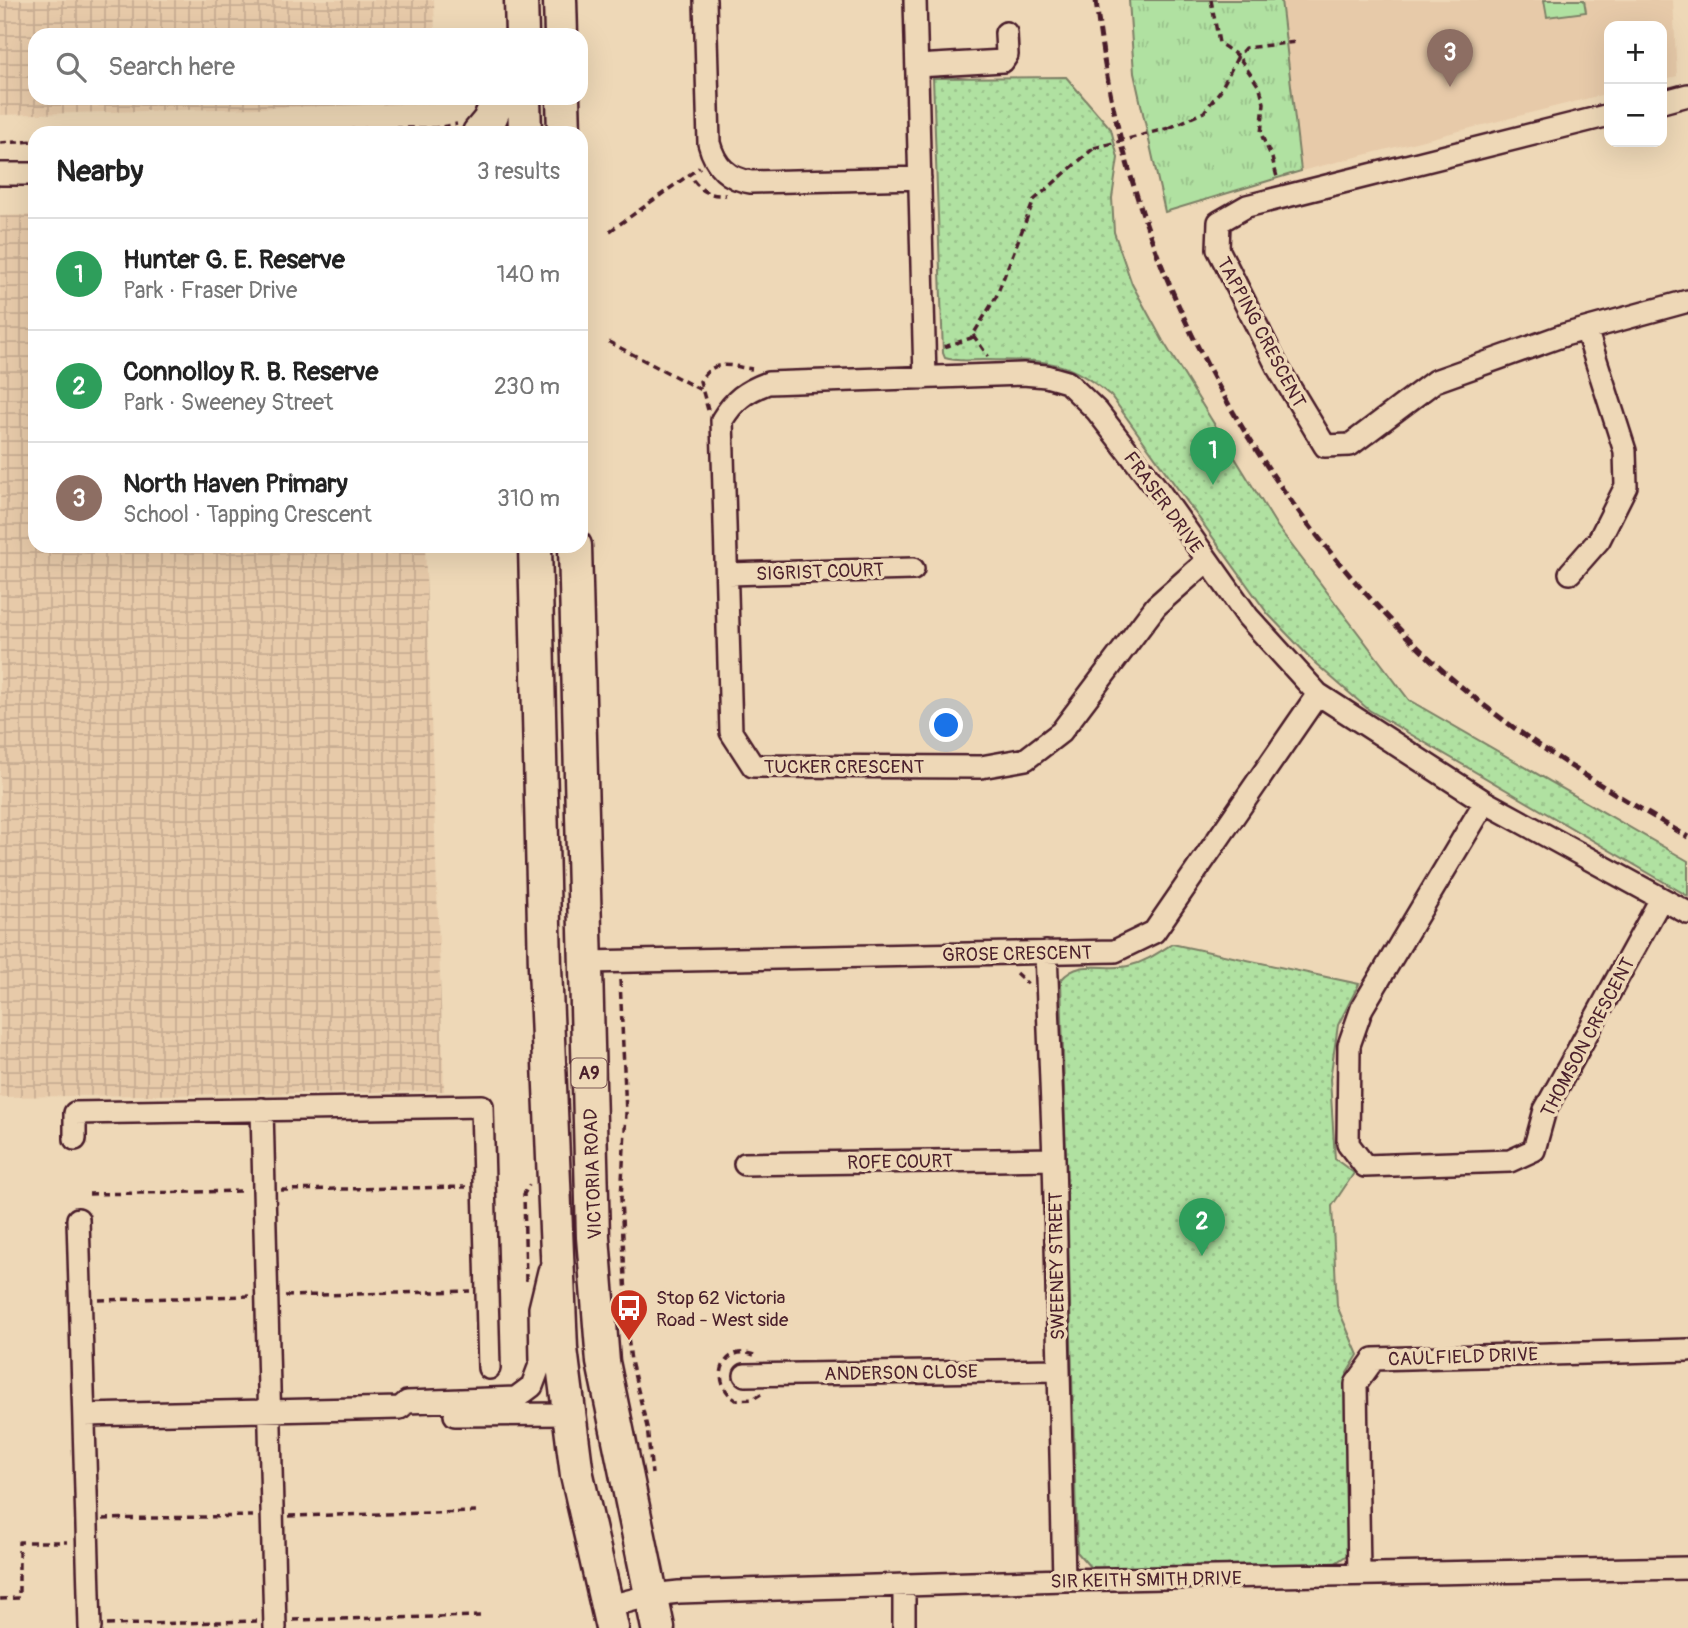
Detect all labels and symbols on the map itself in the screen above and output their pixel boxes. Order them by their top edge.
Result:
pin: 3 [1427,29,1473,87]
street label: TAPPING CRESCENT [1211,253,1311,412]
pin: 1 [1190,427,1236,485]
street label: FRASER DRIVE [1118,447,1208,558]
street label: SIGRIST COURT [756,558,885,586]
your location [929,708,963,742]
street label: TUCKER CRESCENT [764,755,924,779]
street label: GROSE CRESCENT [942,941,1092,967]
street label: THOMSON CRESCENT [1536,953,1640,1121]
road number: A9 [572,1058,606,1088]
street label: VICTORIA ROAD [579,1108,607,1240]
street label: ROFE COURT [847,1149,953,1175]
street label: SWEENEY STREET [1044,1192,1070,1340]
pin: 2 [1179,1198,1225,1256]
place label: Stop 62 Victoria Road - West side [656,1286,789,1332]
bus stop icon: Stop 62 Victoria Road - West side [608,1287,650,1342]
street label: CAULFIELD DRIVE [1388,1342,1539,1372]
street label: ANDERSON CLOSE [824,1360,978,1386]
street label: SIR KEITH SMITH DRIVE [1050,1566,1242,1594]

